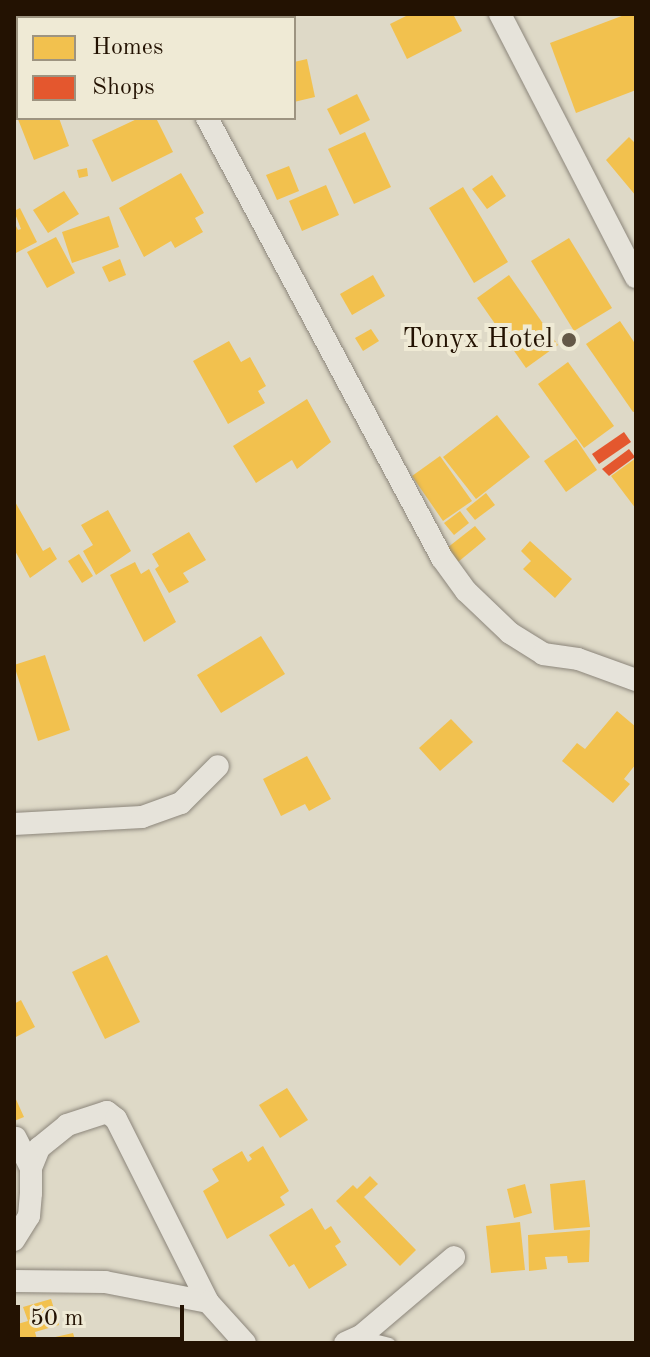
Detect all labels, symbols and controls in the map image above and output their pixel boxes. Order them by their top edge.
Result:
legend [16,16,296,120]
text: Homes [92,36,163,60]
text: Shops [92,76,155,100]
place label: Tonyx Hotel [402,323,553,357]
marker: Tonyx Hotel [560,331,578,349]
scale bar [20,1289,188,1339]
text: 50 m [30,1307,84,1331]

